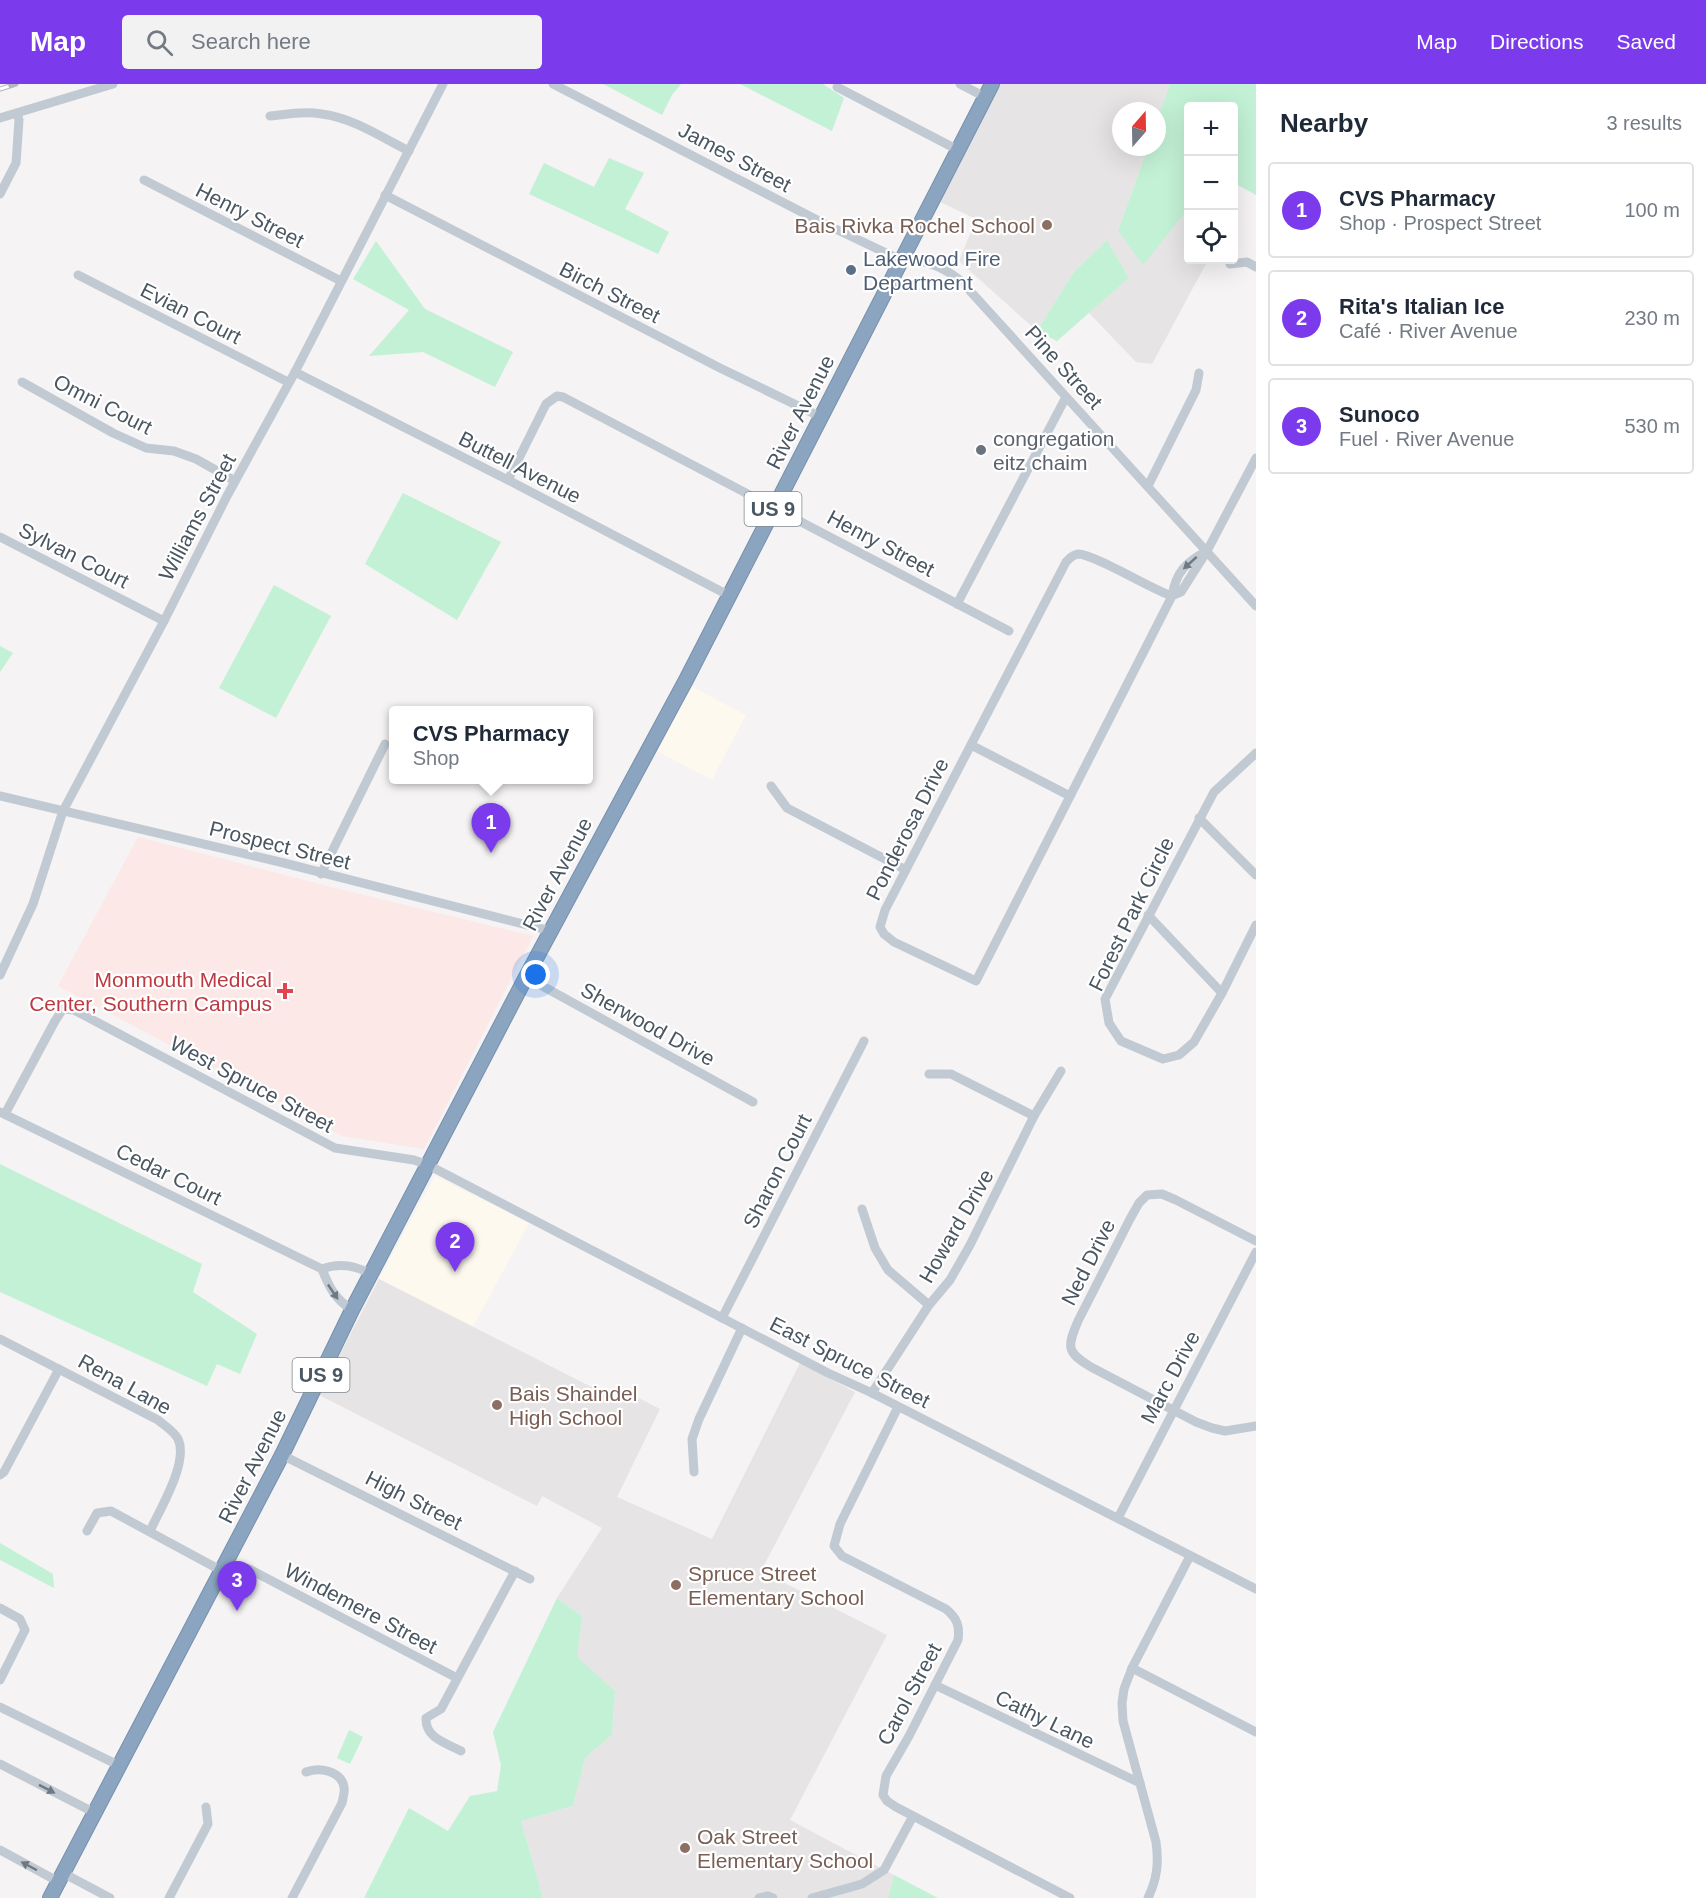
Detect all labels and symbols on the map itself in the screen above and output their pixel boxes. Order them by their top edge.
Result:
north arrow [1112,102,1166,156]
street label: James Street [675,118,795,196]
street label: Henry Street [192,178,308,252]
place label: Bais Rivka Rochel School [795,214,1035,237]
marker: Bais Rivka Rochel School [1040,218,1054,232]
place label: Lakewood Fire Department [863,247,1001,294]
street label: Birch Street [556,257,664,327]
marker: Lakewood Fire Department [844,263,858,277]
street label: Evian Court [137,278,245,348]
street label: Pine Street [1021,321,1107,413]
street label: River Avenue [761,351,839,473]
street label: Omni Court [50,369,156,439]
street label: Buttell Avenue [455,426,585,508]
place label: congregation eitz chaim [993,427,1114,474]
marker: congregation eitz chaim [974,443,988,457]
street label: Williams Street [154,450,240,584]
road number: US 9 [744,492,802,526]
street label: Henry Street [824,505,939,581]
street label: Sylvan Court [15,517,133,593]
one-way arrow [1182,556,1198,569]
street label: Ponderosa Drive [861,754,953,904]
pin: 1 [472,804,510,853]
street label: River Avenue [518,814,596,934]
street label: Prospect Street [207,816,353,874]
street label: Forest Park Circle [1084,833,1178,995]
your location [521,960,550,989]
place label: Monmouth Medical Center, Southern Campus [29,968,272,1015]
street label: Sherwood Drive [577,978,719,1070]
marker: Monmouth Medical Center, Southern Campus [276,982,294,1000]
street label: West Spruce Street [166,1031,338,1137]
street label: Sharon Court [738,1110,816,1232]
street label: Cedar Court [113,1139,226,1209]
street label: Howard Drive [914,1165,998,1287]
street label: Ned Drive [1057,1215,1119,1309]
pin: 2 [436,1222,474,1272]
one-way arrow [327,1284,338,1300]
street label: East Spruce Street [766,1312,934,1412]
street label: Marc Drive [1136,1327,1204,1427]
street label: Rena Lane [74,1349,176,1419]
road number: US 9 [292,1358,350,1392]
place label: Bais Shaindel High School [509,1382,637,1429]
marker: Bais Shaindel High School [490,1398,504,1412]
street label: River Avenue [213,1405,291,1527]
street label: High Street [362,1466,466,1534]
street label: Windemere Street [281,1558,441,1658]
pin: 3 [218,1562,256,1611]
place label: Spruce Street Elementary School [688,1562,864,1609]
marker: Spruce Street Elementary School [669,1578,683,1592]
street label: Carol Street [873,1639,946,1749]
street label: Cathy Lane [992,1685,1098,1753]
one-way arrow [39,1784,56,1793]
place label: Oak Street Elementary School [697,1825,873,1872]
marker: Oak Street Elementary School [678,1841,692,1855]
one-way arrow [21,1861,38,1871]

